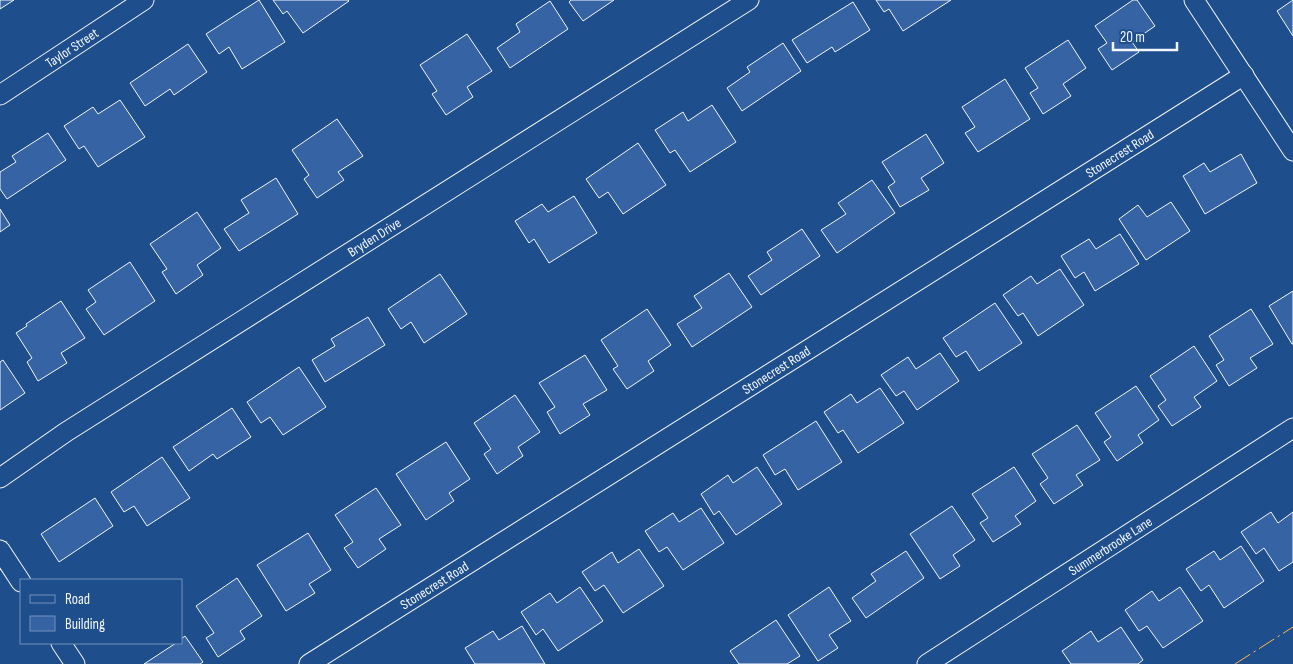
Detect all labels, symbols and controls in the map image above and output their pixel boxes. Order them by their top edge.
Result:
scale bar [1113,20,1177,52]
street label: Taylor Street [42,24,101,71]
text: 20 m [1120,28,1145,47]
street label: Stonecrest Road [1082,125,1157,181]
street label: Bryden Drive [344,214,404,260]
street label: Stonecrest Road [739,342,813,398]
street label: Summerbrooke Lane [1065,513,1155,579]
street label: Stonecrest Road [397,557,472,613]
legend [20,579,182,644]
text: Road [65,590,90,609]
text: Building [65,615,105,634]

